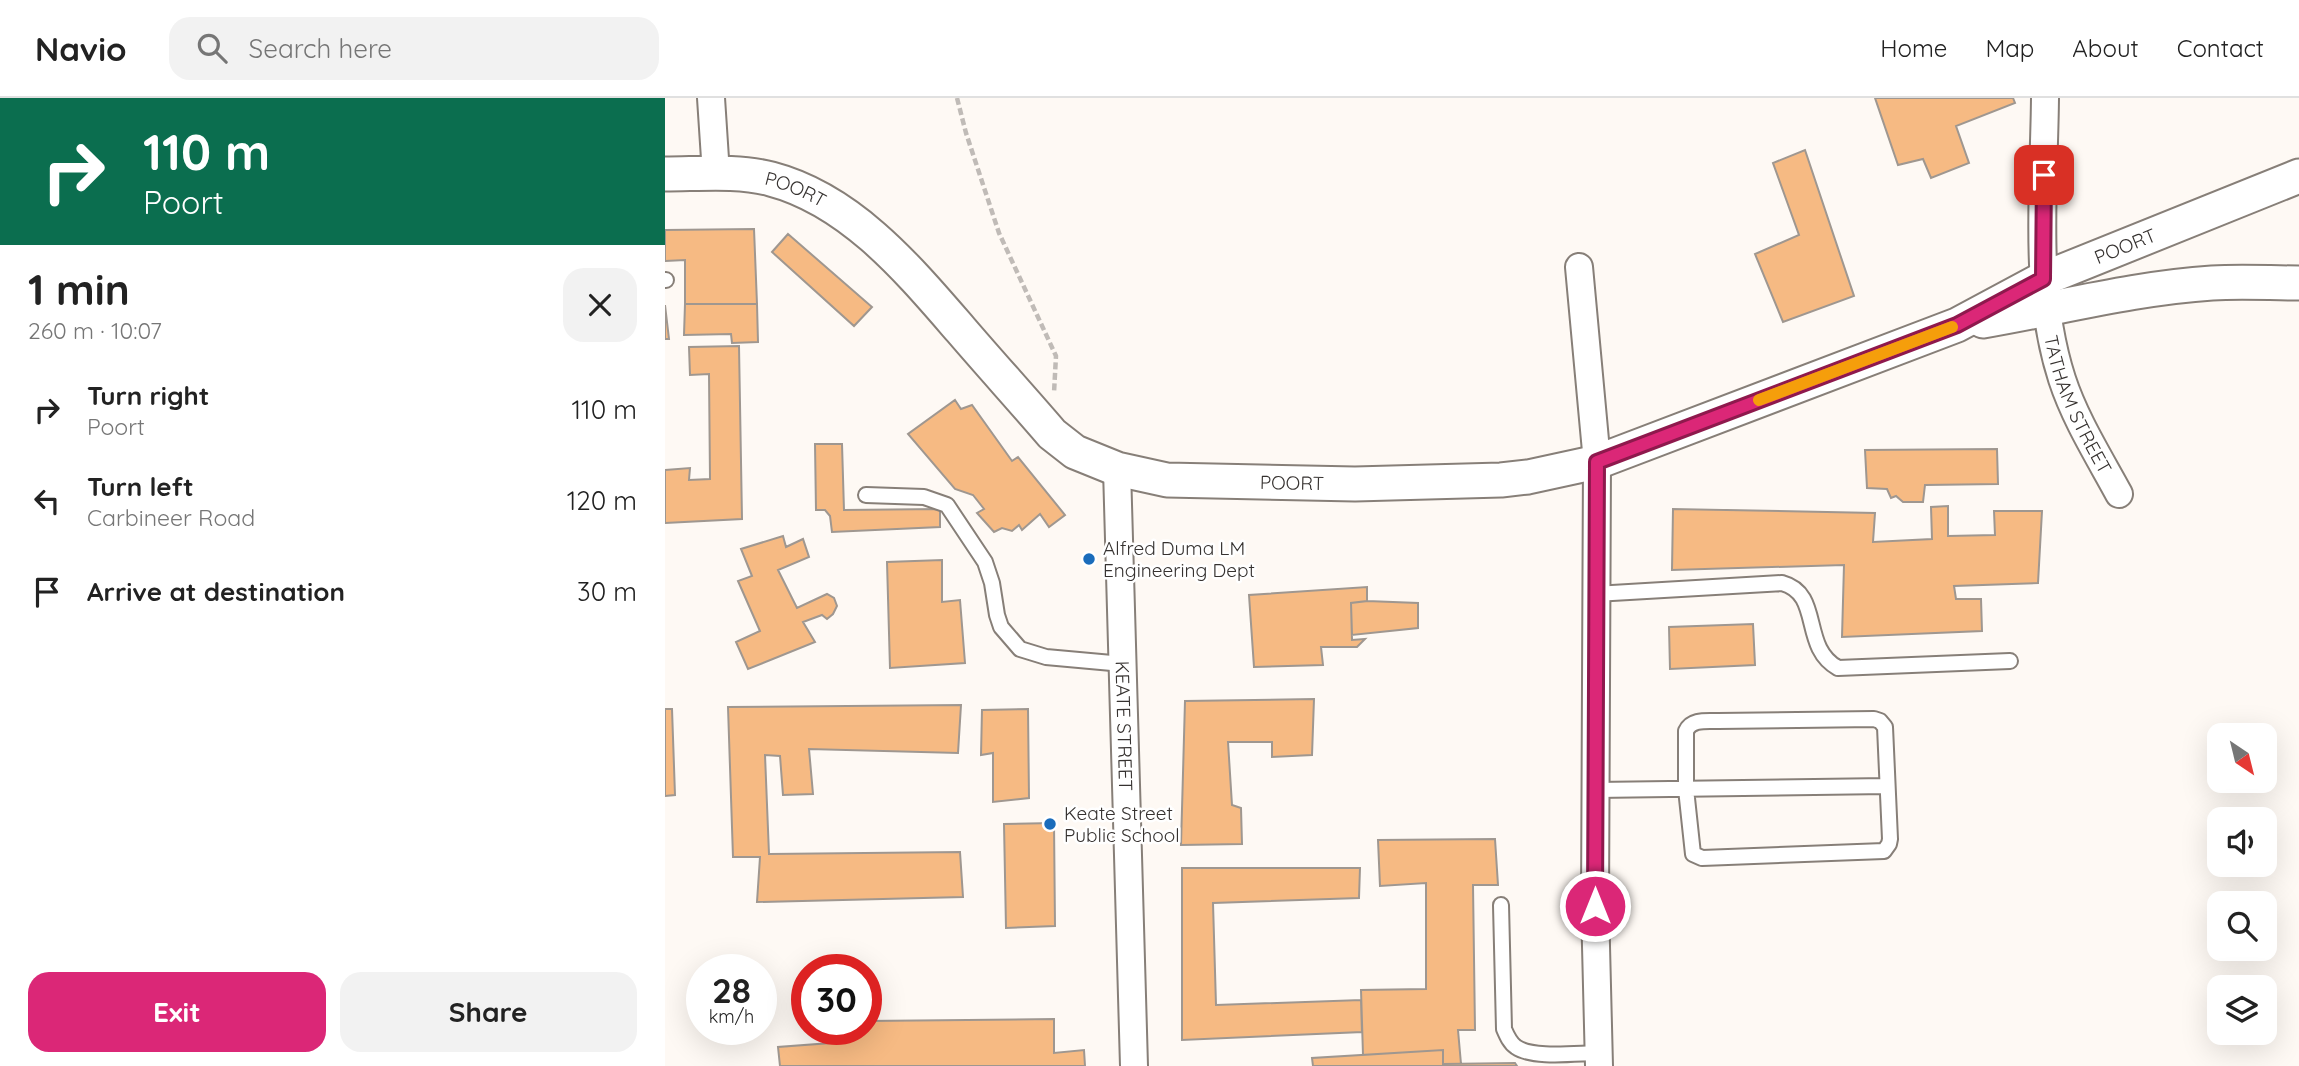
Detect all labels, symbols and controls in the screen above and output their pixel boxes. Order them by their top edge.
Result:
search box [169,17,659,80]
text: Navio [35,28,127,69]
icon: search [193,29,231,67]
text: Search here [249,32,392,65]
text: Home [1880,33,1947,63]
text: Map [1985,33,2034,63]
text: About [2072,33,2139,63]
text: Contact [2177,33,2264,63]
text: 110 m [143,121,270,182]
icon: right [28,126,119,217]
pin [2014,145,2074,205]
icon: arrive [2025,156,2063,194]
street label: POORT [762,166,831,212]
text: Poort [143,182,224,222]
street label: POORT [2091,223,2159,269]
text: 1 min [28,263,130,316]
button: close [563,268,637,342]
text: 260 m · 10:07 [28,316,162,345]
street label: TATHAM STREET [2039,333,2117,478]
text: Turn right [87,379,209,412]
icon: right [28,391,66,429]
text: 110 m [571,393,637,426]
text: Poort [87,412,145,441]
text: Turn left [87,470,194,503]
street label: POORT [1260,470,1325,495]
icon: left [28,482,66,520]
text: 120 m [567,484,637,517]
text: Carbineer Road [87,503,255,532]
place label: Alfred Duma LM Engineering Dept [1103,536,1255,582]
marker: Alfred Duma LM Engineering Dept [1081,551,1097,567]
icon: arrive [28,573,66,611]
text: Arrive at destination [87,575,345,608]
text: 30 m [577,575,637,608]
street label: KEATE STREET [1110,660,1138,791]
north arrow [2207,723,2277,793]
map controls [2207,723,2277,1045]
place label: Keate Street Public School [1064,801,1180,847]
button: sound [2207,807,2277,877]
marker: Keate Street Public School [1042,816,1058,832]
position arrow [1558,869,1632,943]
button: search [2207,891,2277,961]
speed limit sign: 30 [791,954,882,1045]
text: 28 [712,968,751,1012]
button: Exit [28,972,326,1052]
button: Share [340,972,637,1052]
button: layers [2207,975,2277,1045]
text: km/h [709,1005,754,1028]

